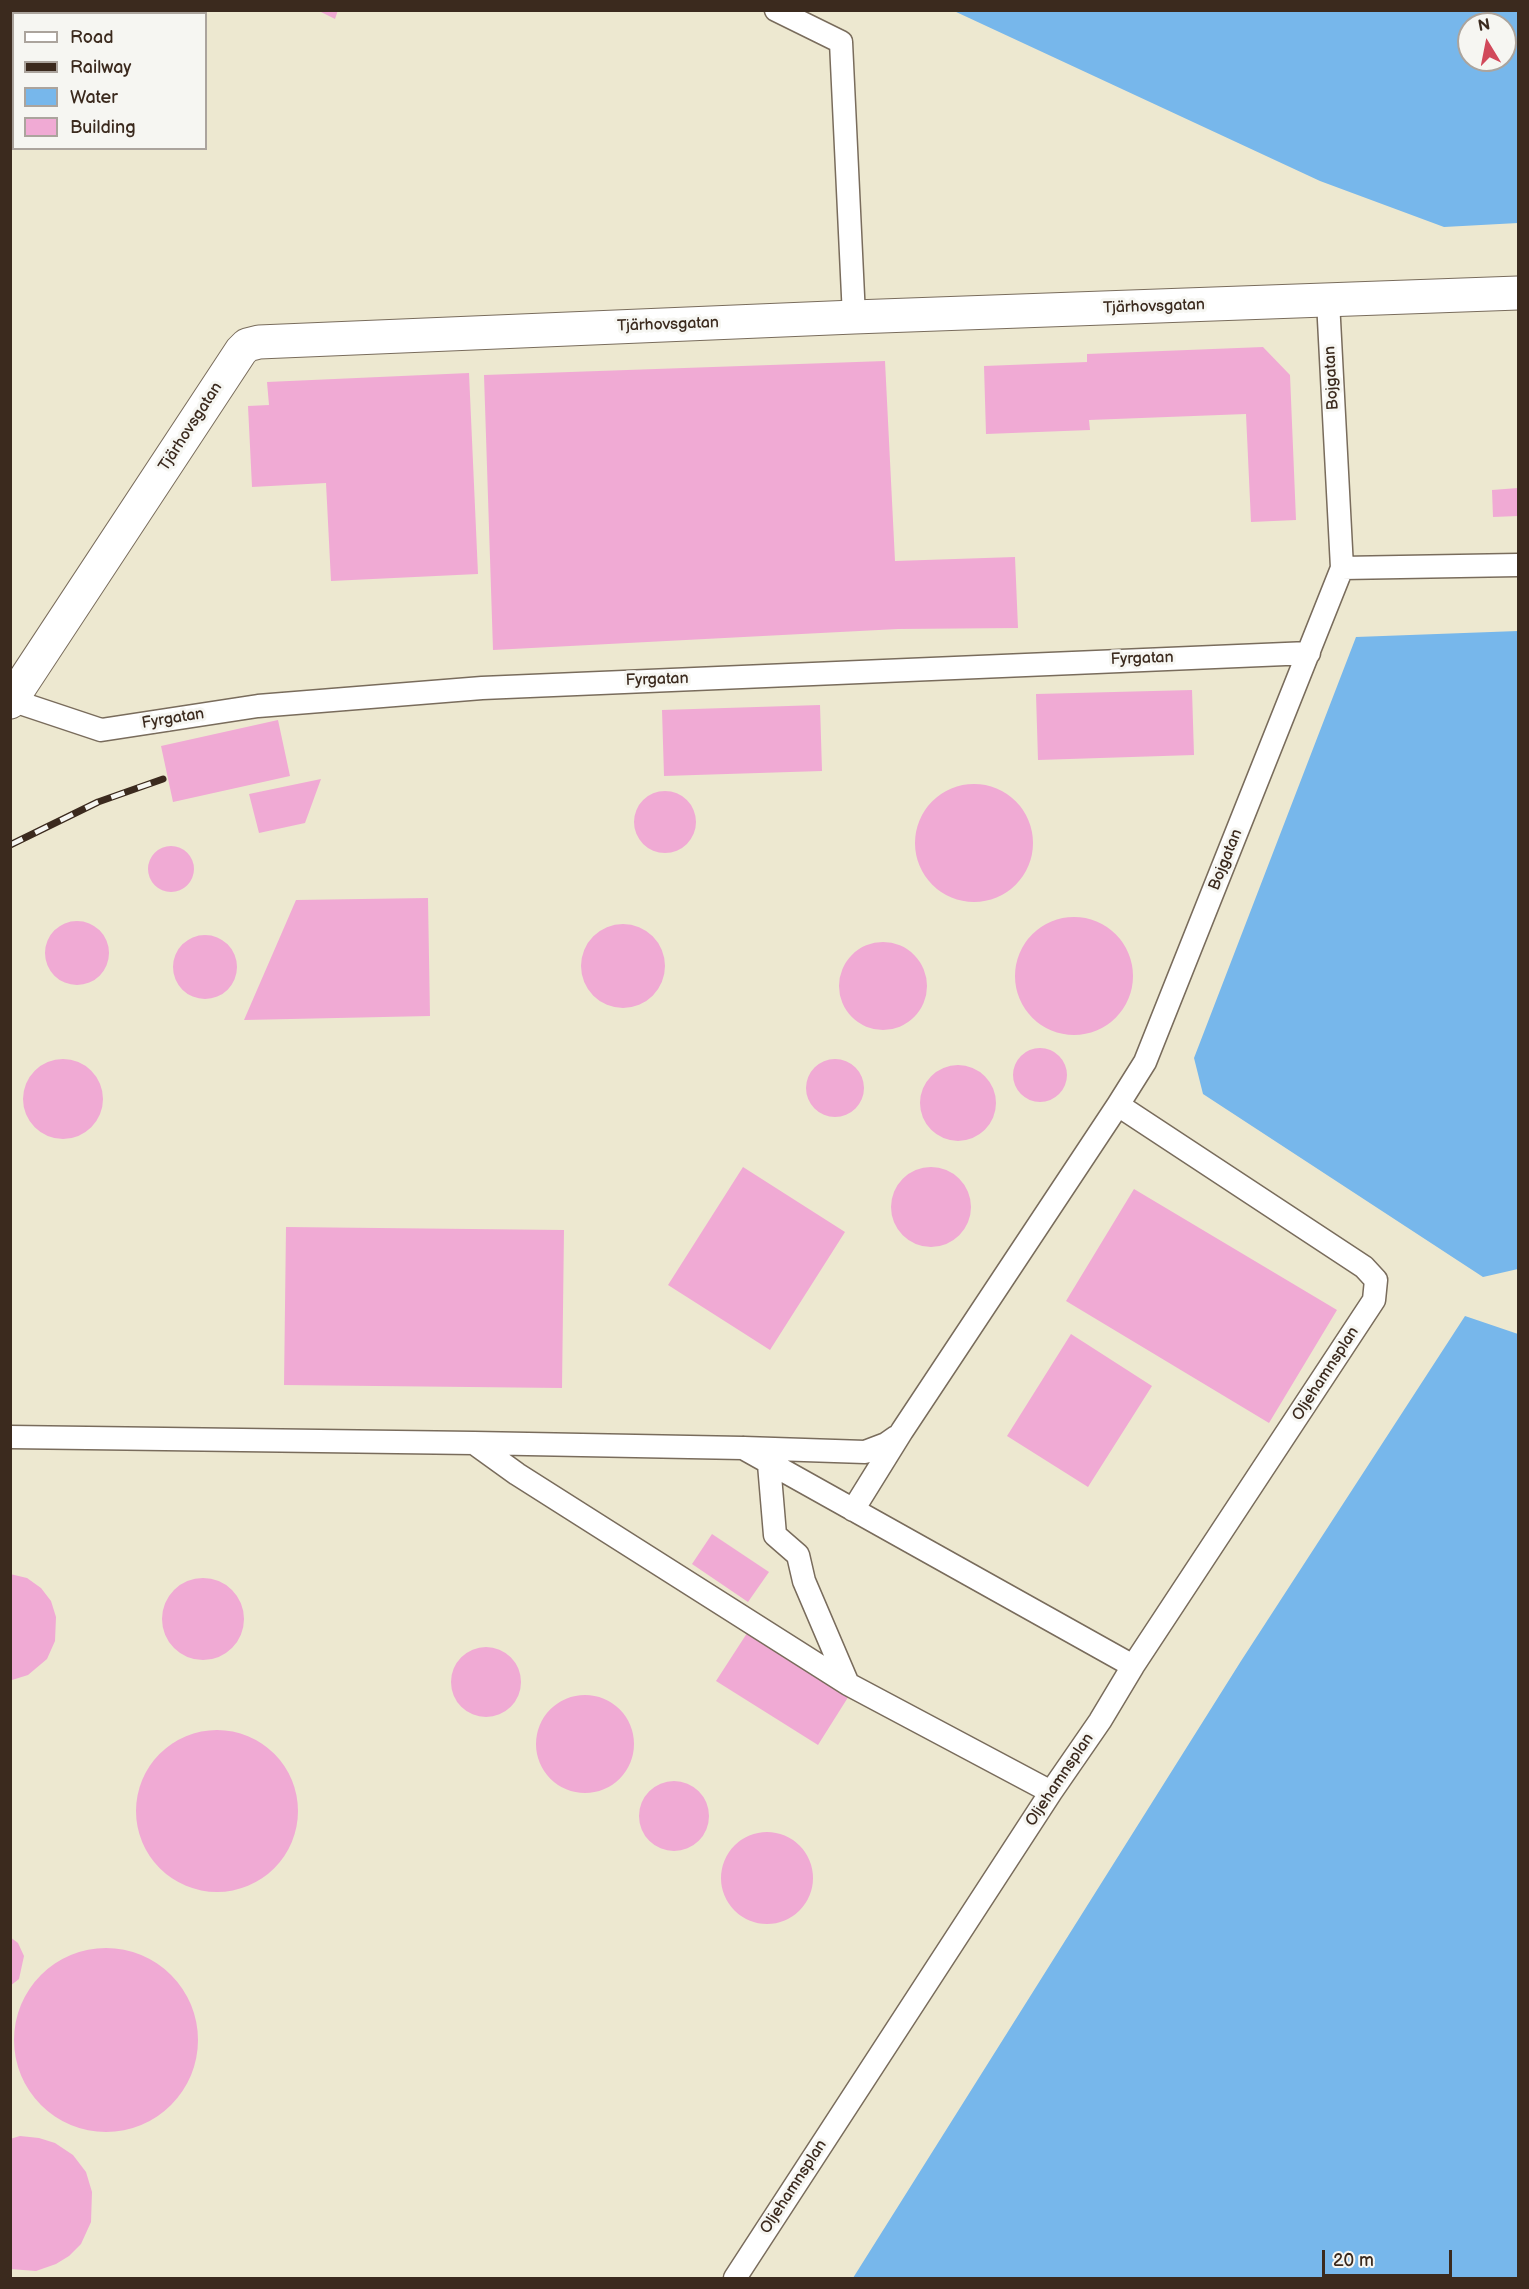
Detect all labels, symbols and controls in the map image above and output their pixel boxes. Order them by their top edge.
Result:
legend [12,12,207,150]
north arrow [1457,12,1517,72]
text: N [1477,15,1492,36]
text: Road [70,27,114,48]
text: Railway [70,57,132,78]
text: Water [70,87,118,108]
text: Building [70,117,136,138]
street label: Tjärhovsgatan [1103,296,1205,318]
street label: Tjärhovsgatan [617,314,719,336]
street label: Bojgatan [1321,345,1343,411]
street label: Tjärhovsgatan [155,379,227,475]
street label: Fyrgatan [1110,648,1174,670]
street label: Fyrgatan [625,669,689,691]
street label: Fyrgatan [140,705,206,733]
street label: Bojgatan [1205,827,1247,893]
street label: Oljehamnsplan [1289,1324,1363,1424]
street label: Oljehamnsplan [1022,1730,1098,1830]
street label: Oljehamnsplan [757,2137,831,2237]
scale bar [1325,2238,1456,2276]
text: 20 m [1333,2250,1374,2271]

